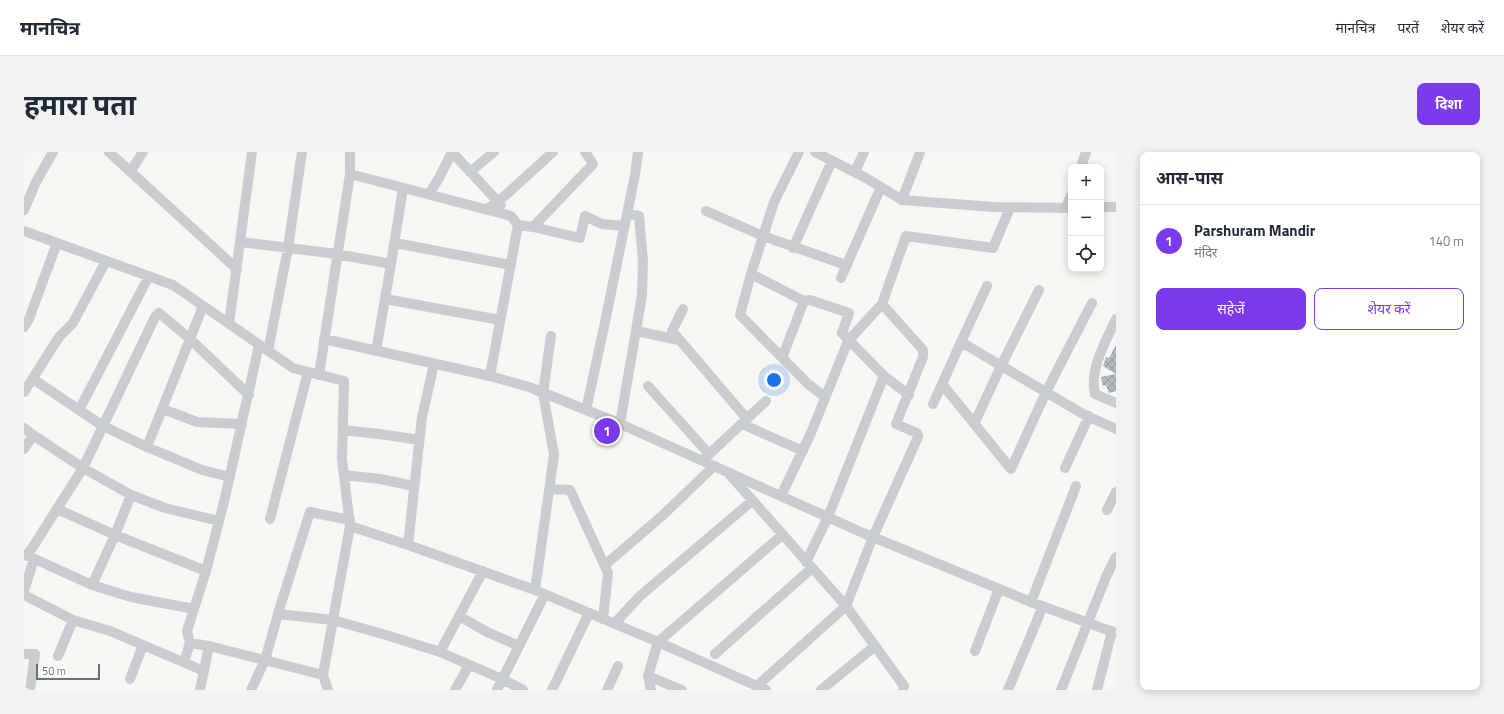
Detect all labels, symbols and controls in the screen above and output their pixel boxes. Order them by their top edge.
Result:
text: मानचित्र [20,13,80,42]
text: मानचित्र [1335,17,1375,38]
text: परतें [1397,17,1419,38]
text: शेयर करें [1441,17,1484,38]
text: हमारा पता [24,83,136,126]
button: दिशा [1417,83,1480,125]
map controls [1068,164,1104,272]
button: + [1068,164,1104,200]
text: आस-पास [1156,165,1223,191]
button: − [1068,200,1104,236]
text: Parshuram Mandir [1194,219,1315,242]
text: 1 [1165,231,1173,251]
text: 140 m [1428,231,1464,251]
button: locate [1068,236,1104,272]
text: मंदिर [1194,242,1217,262]
button: सहेजें [1156,288,1306,330]
button: शेयर करें [1314,288,1464,330]
your location [764,370,784,390]
pin: 1 [594,416,620,446]
scale bar [36,662,100,681]
text: 50 m [42,663,66,679]

